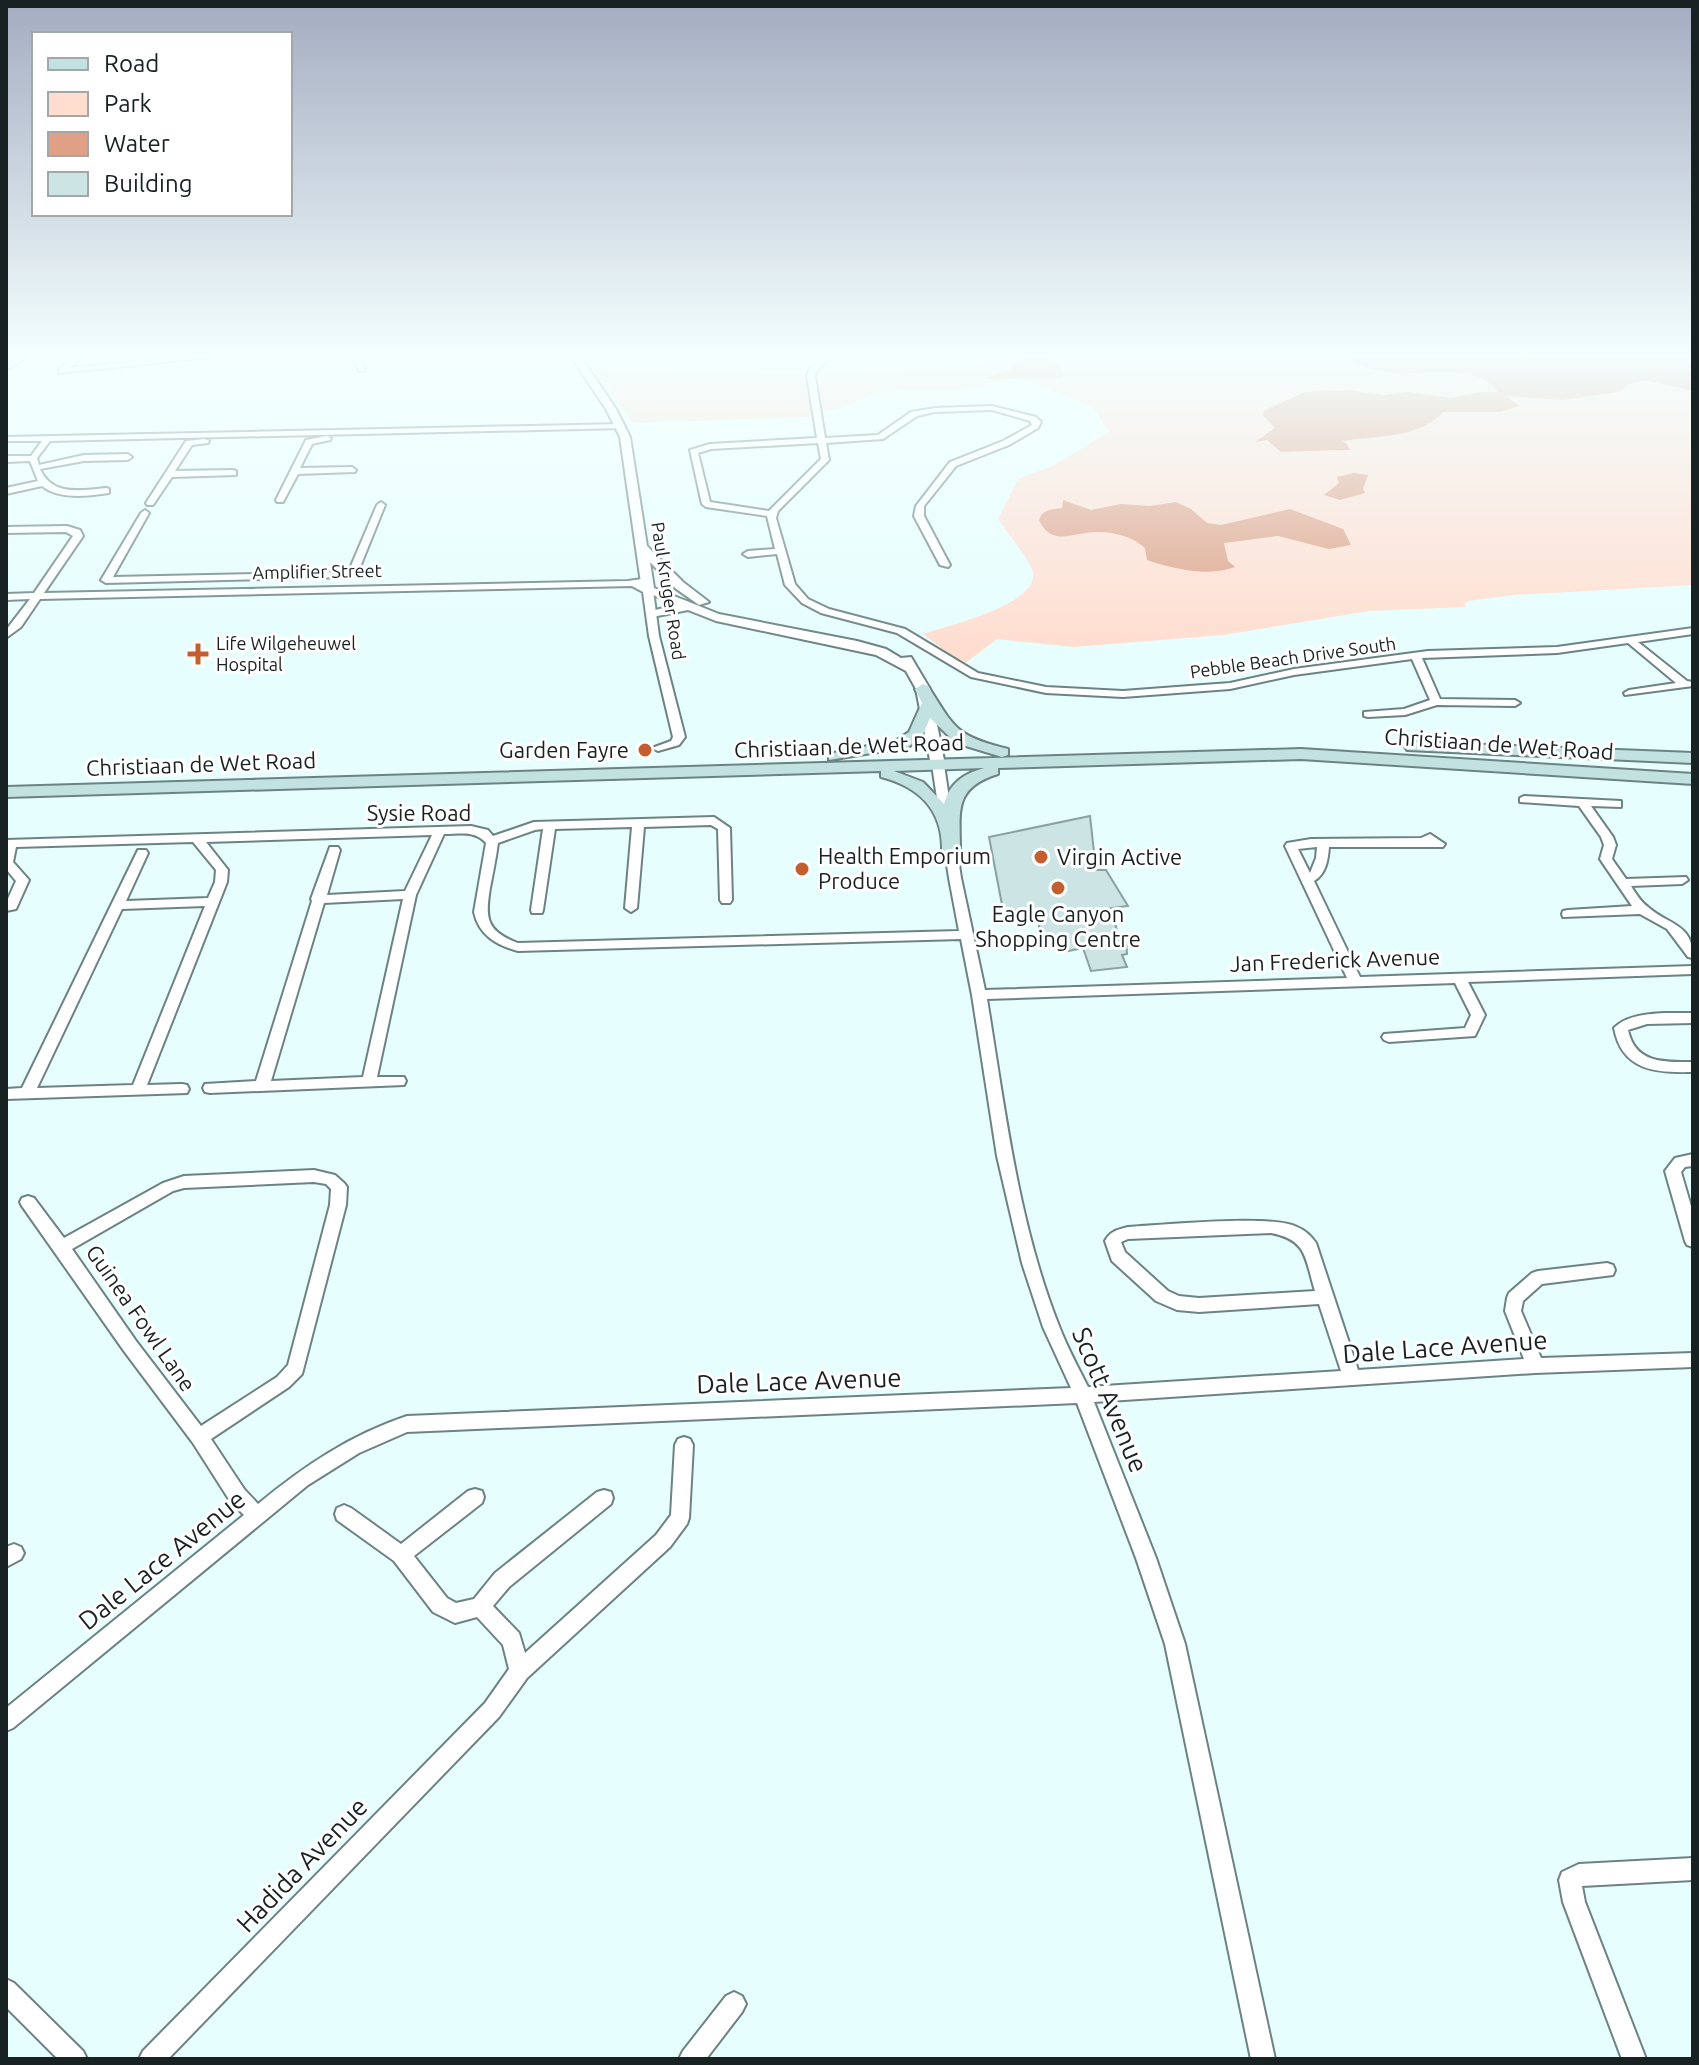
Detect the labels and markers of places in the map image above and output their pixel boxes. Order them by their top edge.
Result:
place label: Life Wilgeheuwel Hospital [216,633,356,674]
marker: Life Wilgeheuwel Hospital [187,643,209,665]
place label: Garden Fayre [499,737,629,762]
marker: Garden Fayre [636,741,654,759]
place label: Health Emporium Produce [818,843,991,893]
place label: Virgin Active [1057,844,1182,869]
marker: Virgin Active [1032,848,1050,866]
marker: Health Emporium Produce [793,860,811,878]
marker: Eagle Canyon Shopping Centre [1049,879,1067,897]
place label: Eagle Canyon Shopping Centre [975,901,1141,951]

